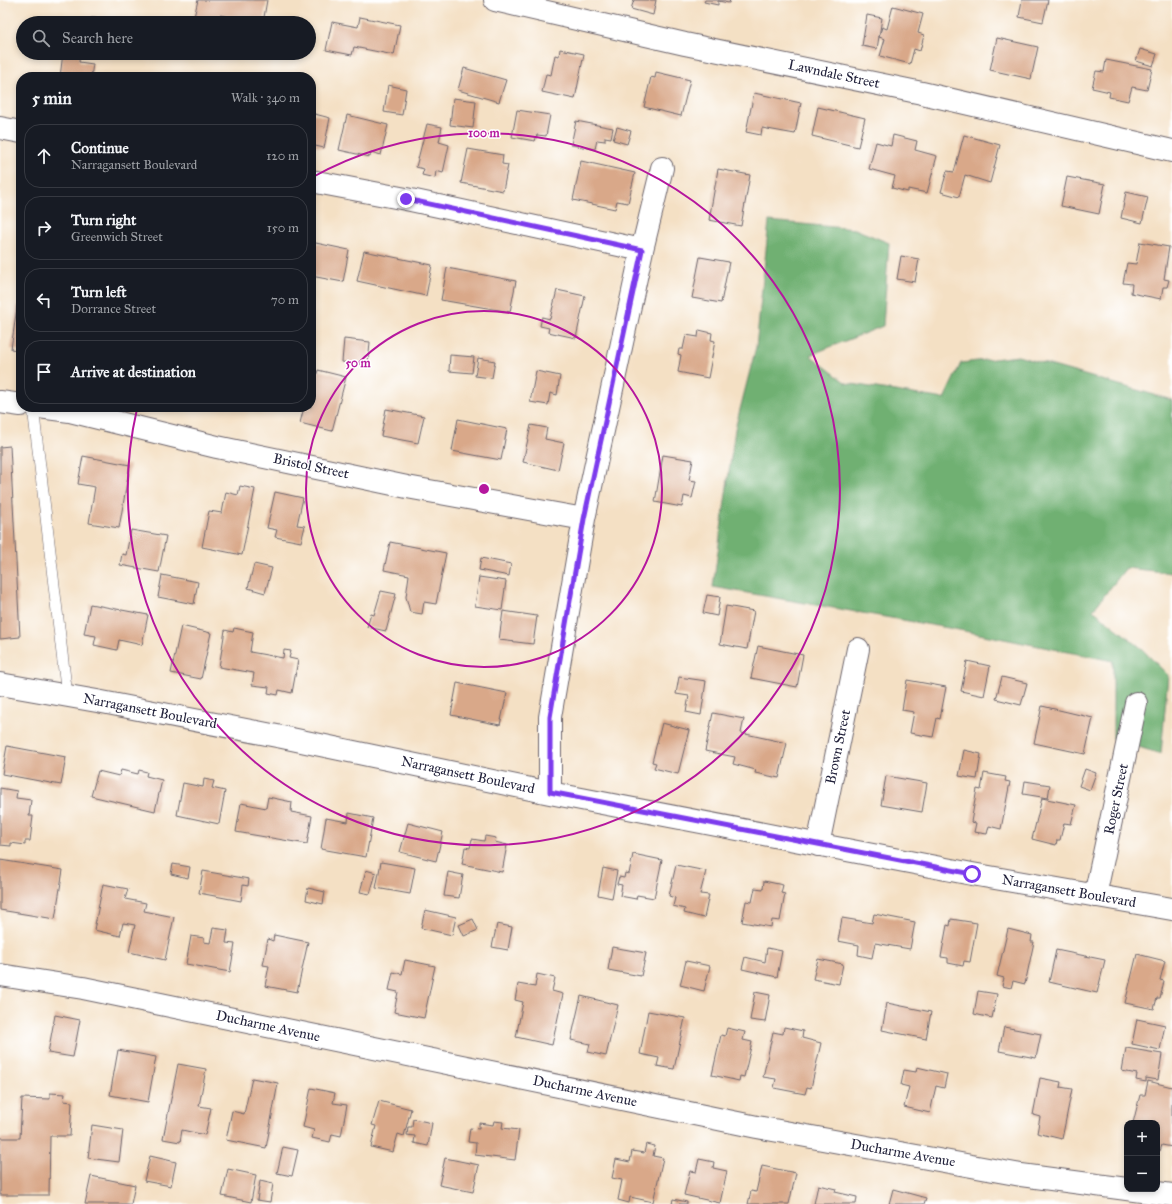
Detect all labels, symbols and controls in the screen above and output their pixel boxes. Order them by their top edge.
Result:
search box [16,16,316,60]
icon: search [30,27,52,49]
text: Search here [62,29,133,47]
street label: Lawndale Street [787,56,881,92]
text: 5 min [32,88,72,109]
text: Walk · 340 m [231,90,300,106]
text: 100 m [468,126,501,140]
text: Continue [71,139,129,157]
icon: ahead [33,145,55,167]
text: 120 m [266,148,299,164]
text: Narragansett Boulevard [71,157,197,173]
route end [397,190,415,208]
text: Turn right [71,211,136,229]
icon: right [33,217,55,239]
text: 150 m [267,220,299,236]
text: Greenwich Street [71,229,163,245]
text: Turn left [71,283,127,301]
icon: left [33,289,55,311]
text: 70 m [271,292,299,308]
text: Dorrance Street [71,301,156,317]
text: 50 m [345,356,372,370]
icon: arrive [33,361,55,383]
text: Arrive at destination [71,363,196,381]
street label: Bristol Street [272,450,350,482]
centre of rings [477,482,491,496]
street label: Narragansett Boulevard [82,690,218,732]
street label: Brown Street [822,708,854,786]
street label: Narragansett Boulevard [400,753,536,797]
street label: Roger Street [1100,762,1132,836]
route start [963,865,981,883]
street label: Narragansett Boulevard [1001,871,1137,911]
street label: Ducharme Avenue [214,1007,322,1045]
street label: Ducharme Avenue [531,1072,639,1110]
map controls [1124,1120,1160,1192]
button: + [1124,1120,1160,1156]
street label: Ducharme Avenue [849,1135,957,1171]
button: − [1124,1156,1160,1192]

